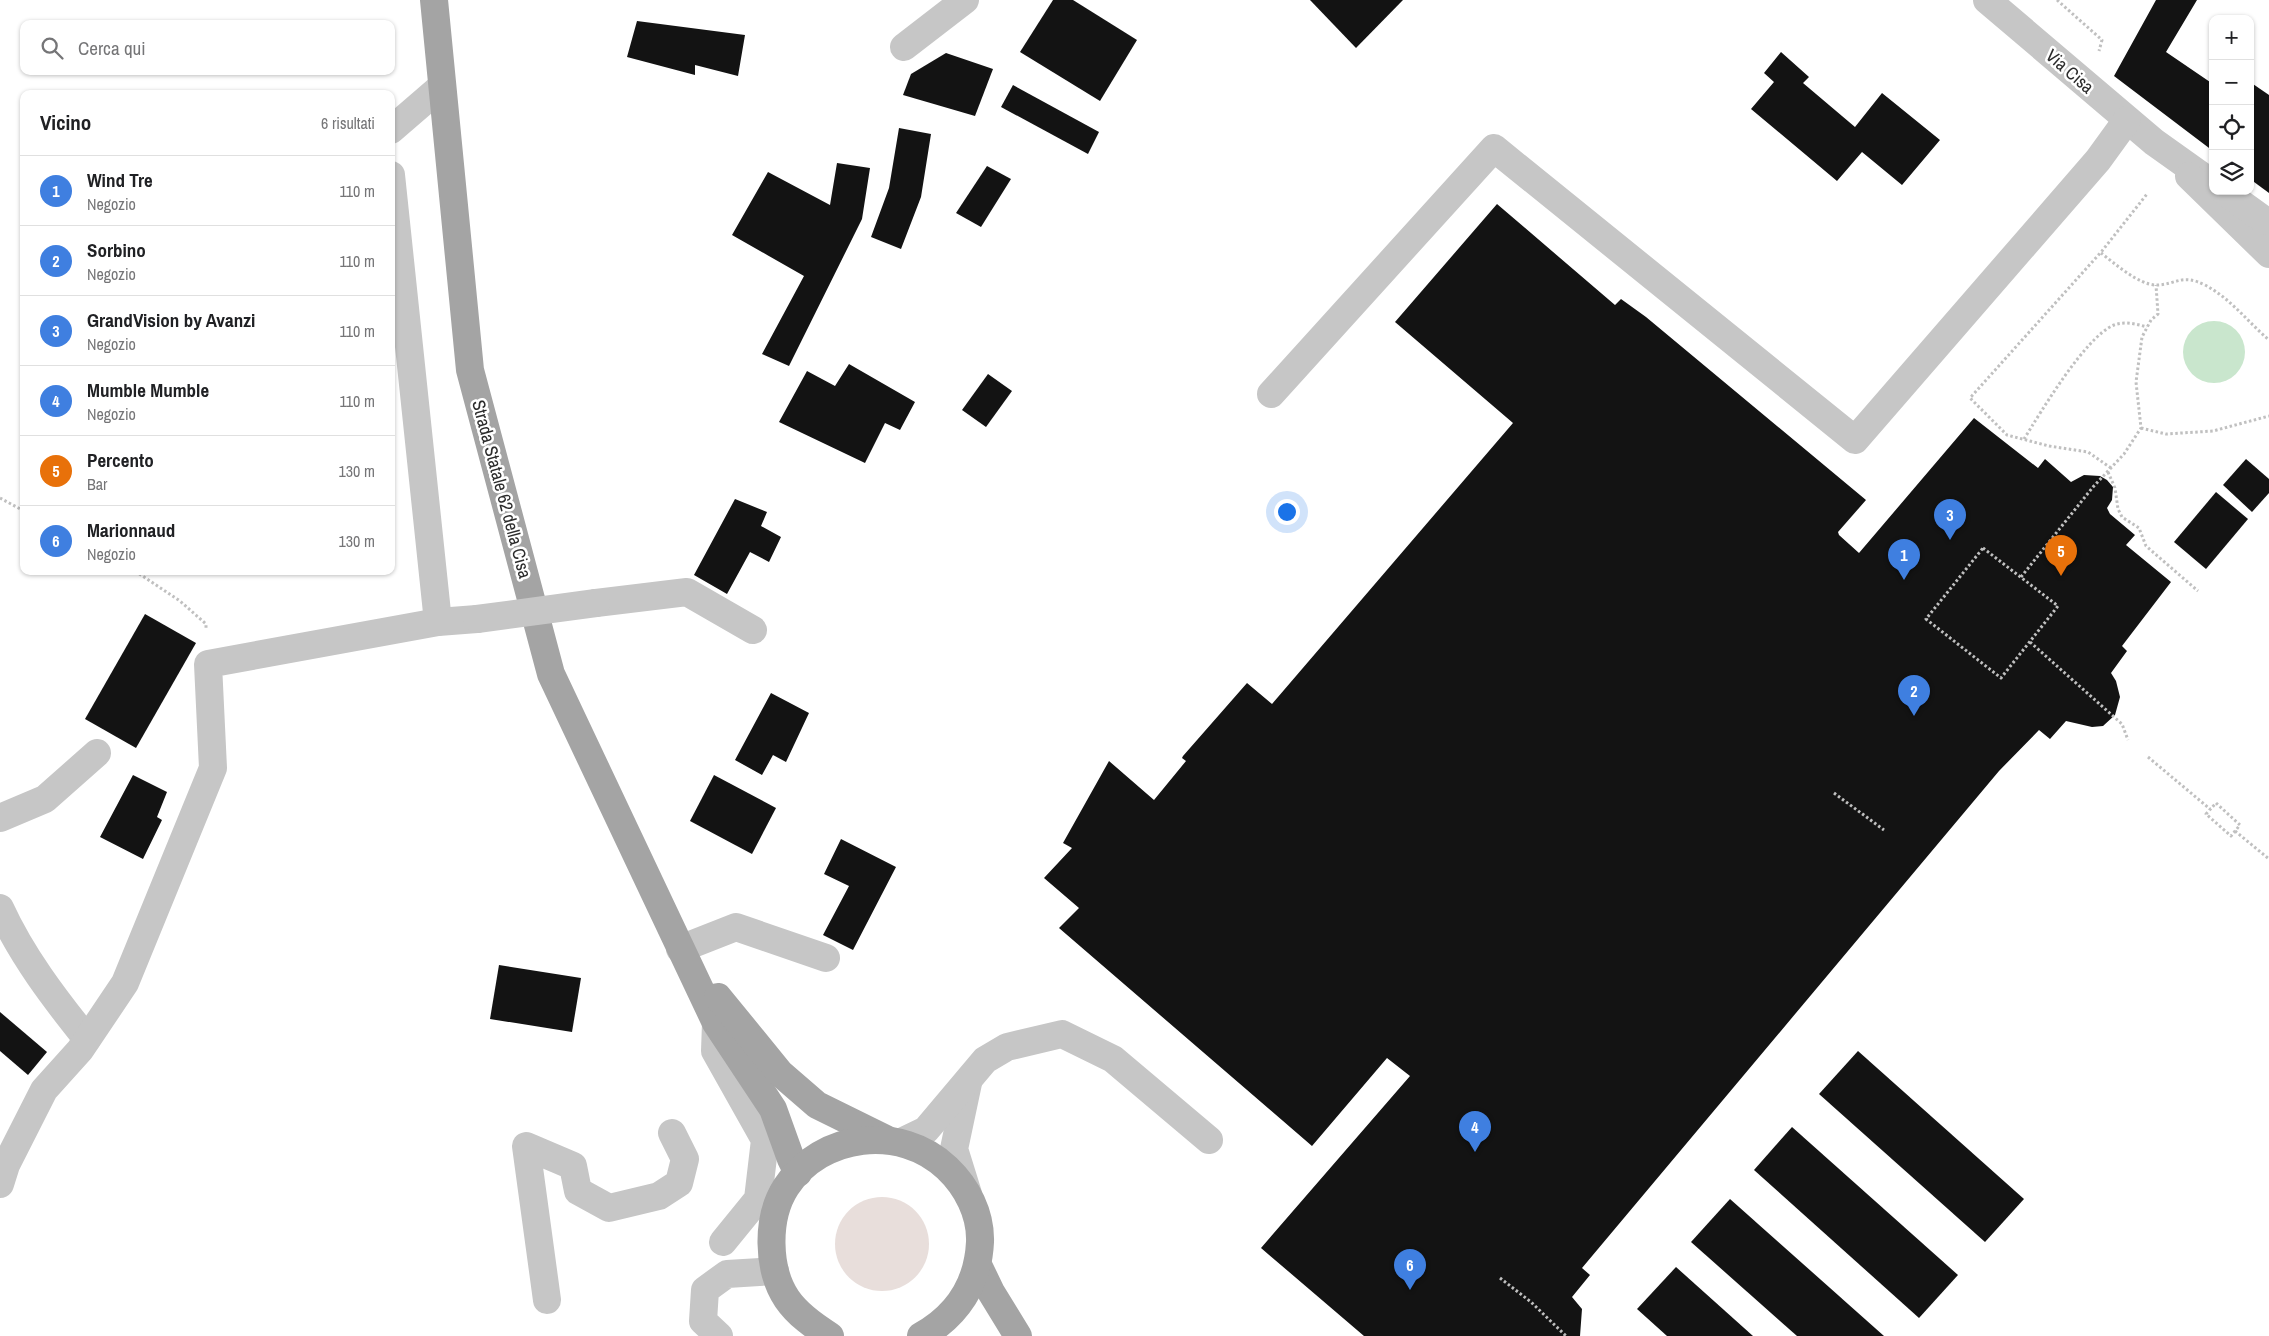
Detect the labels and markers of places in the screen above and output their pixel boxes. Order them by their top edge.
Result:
pin: 3 [1934,499,1966,540]
pin: 5 [2045,535,2077,576]
pin: 1 [1888,539,1920,580]
pin: 2 [1898,675,1930,716]
pin: 4 [1459,1111,1491,1152]
pin: 6 [1394,1249,1426,1290]

